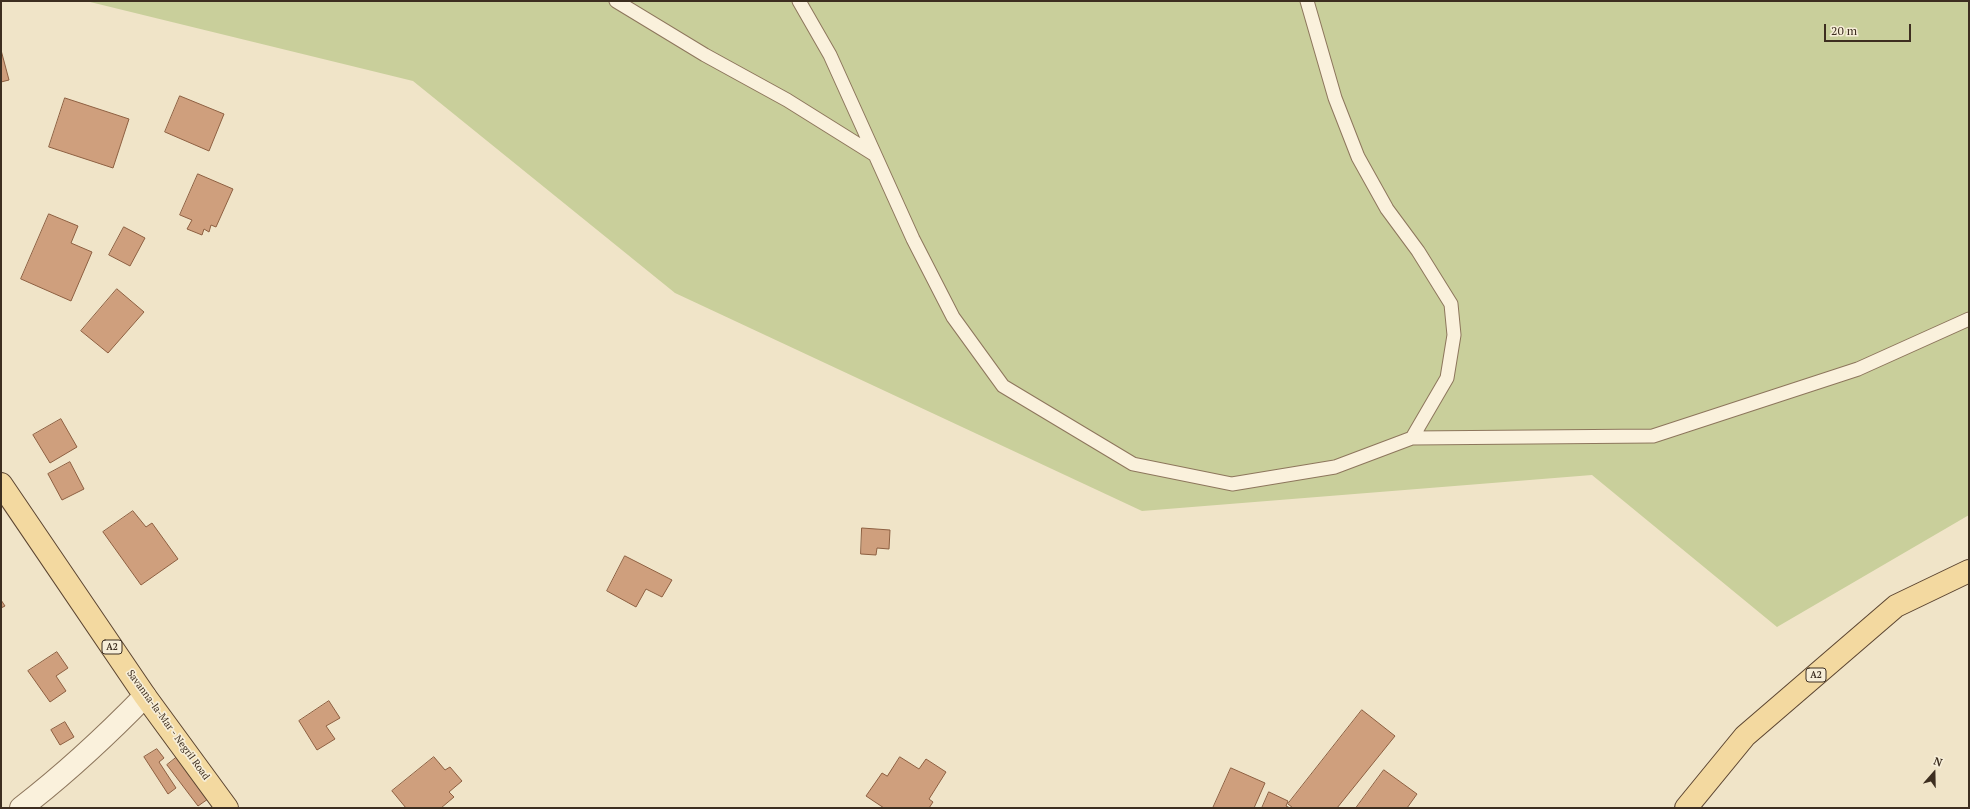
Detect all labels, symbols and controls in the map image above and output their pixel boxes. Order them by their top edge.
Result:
scale bar [1826,16,1913,42]
text: 20 m [1831,23,1857,38]
road number: A2 [102,640,122,654]
street label: Savanna-la-Mar - Negril Road [124,668,212,782]
road number: A2 [1806,668,1826,682]
north arrow [1914,753,1954,793]
text: N [1932,754,1944,770]

